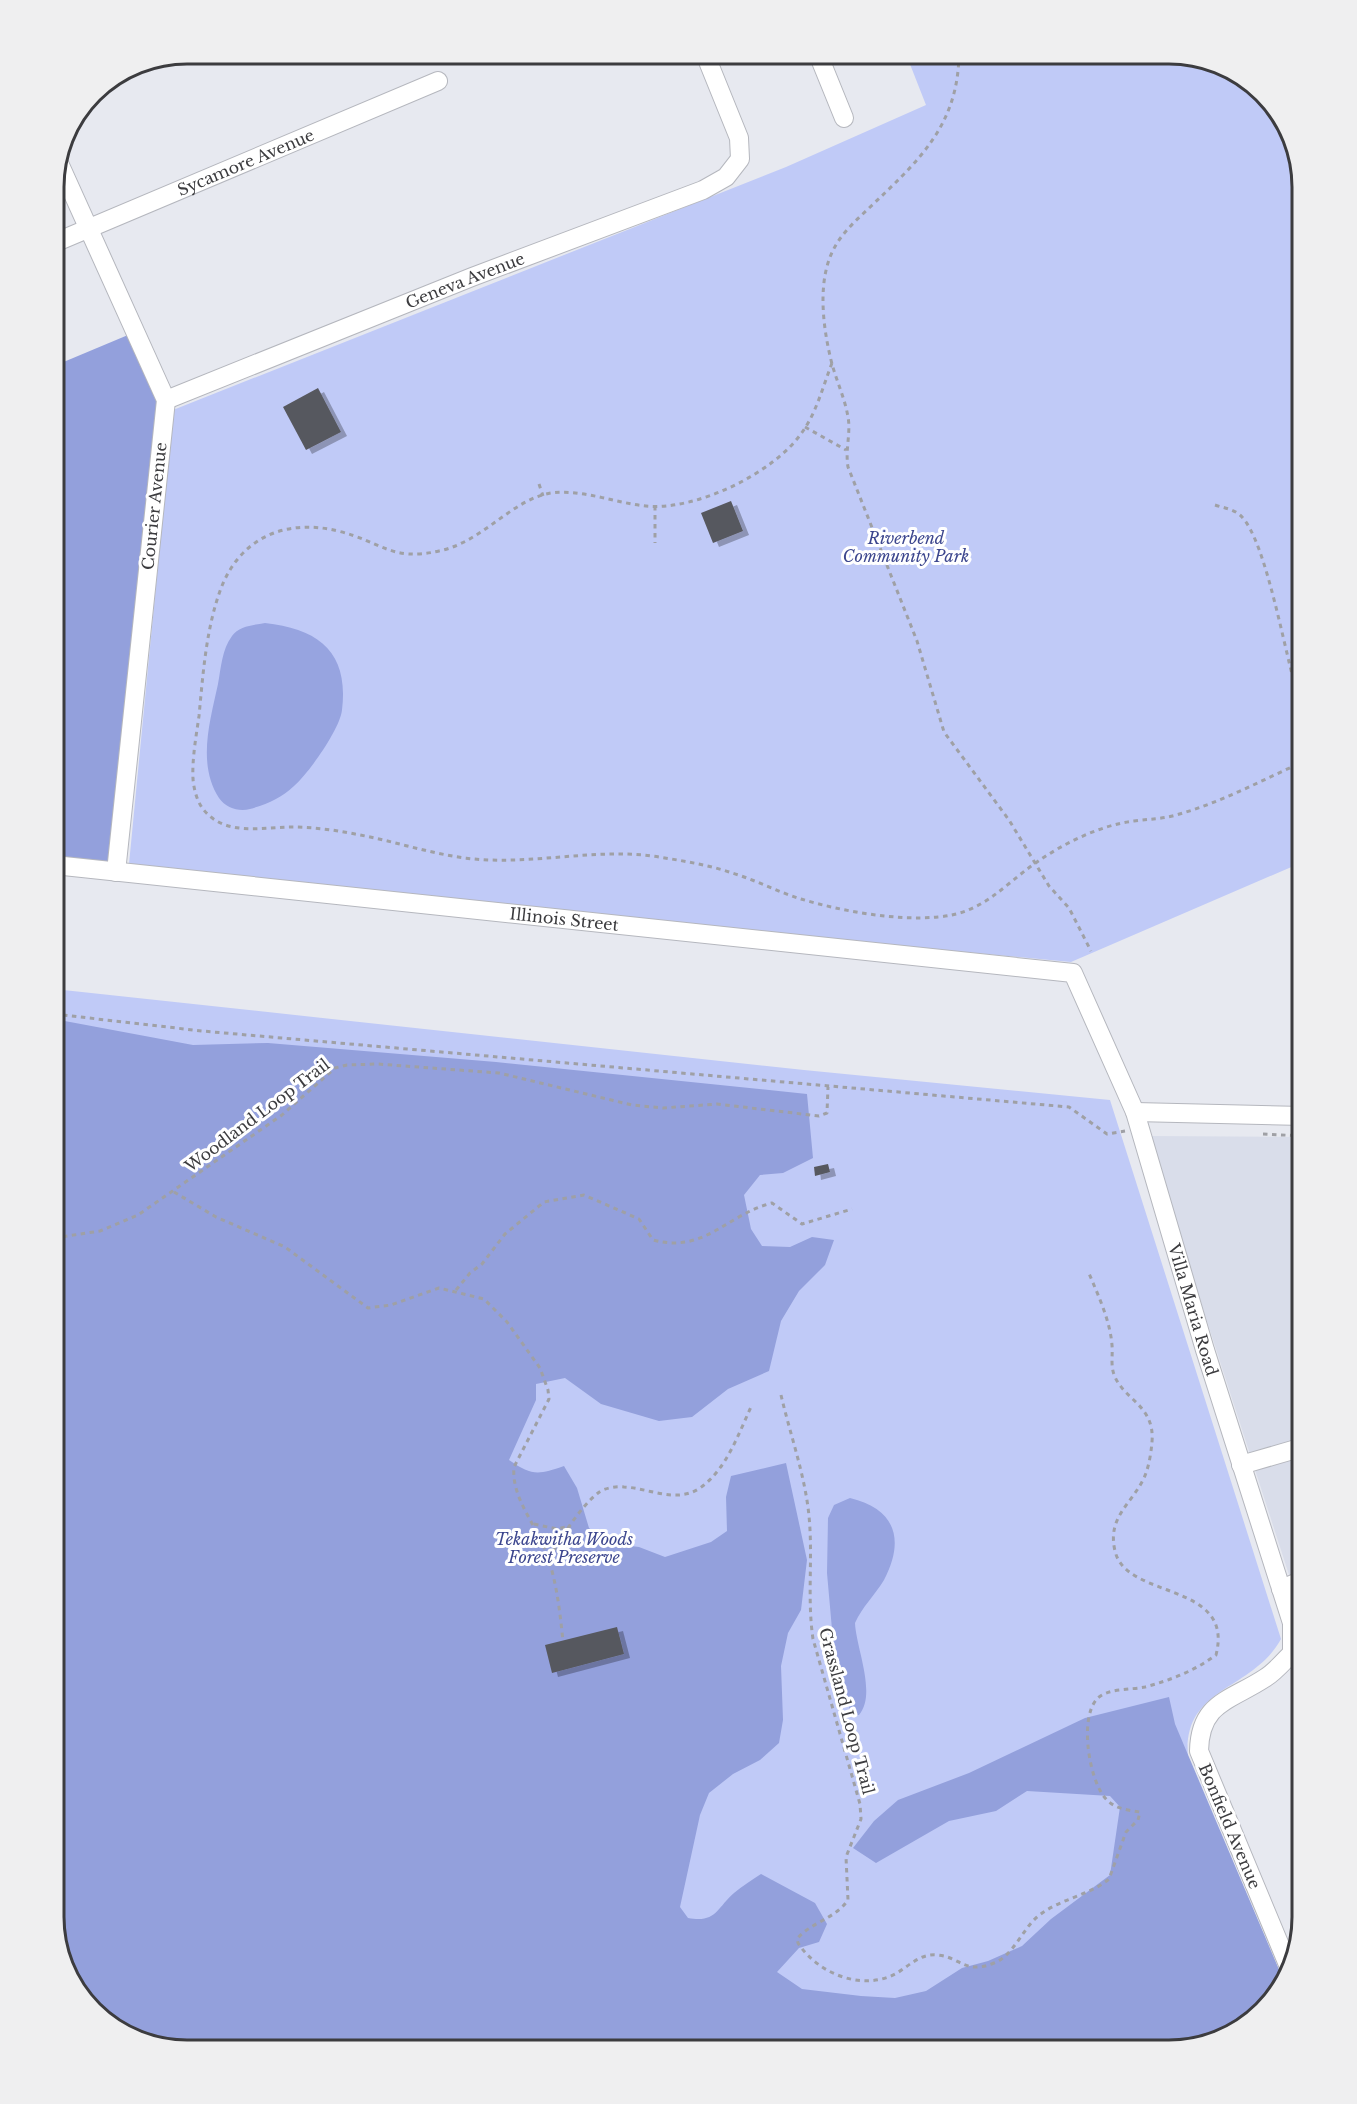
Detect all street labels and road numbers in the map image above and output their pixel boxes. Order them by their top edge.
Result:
street label: Sycamore Avenue [174,124,317,200]
street label: Geneva Avenue [402,248,527,313]
street label: Courier Avenue [137,441,171,571]
street label: Illinois Street [509,903,620,935]
street label: Woodland Loop Trail [180,1054,333,1177]
street label: Villa Maria Road [1164,1240,1223,1378]
street label: Grassland Loop Trail [815,1625,879,1797]
street label: Bonfield Avenue [1195,1760,1265,1892]

